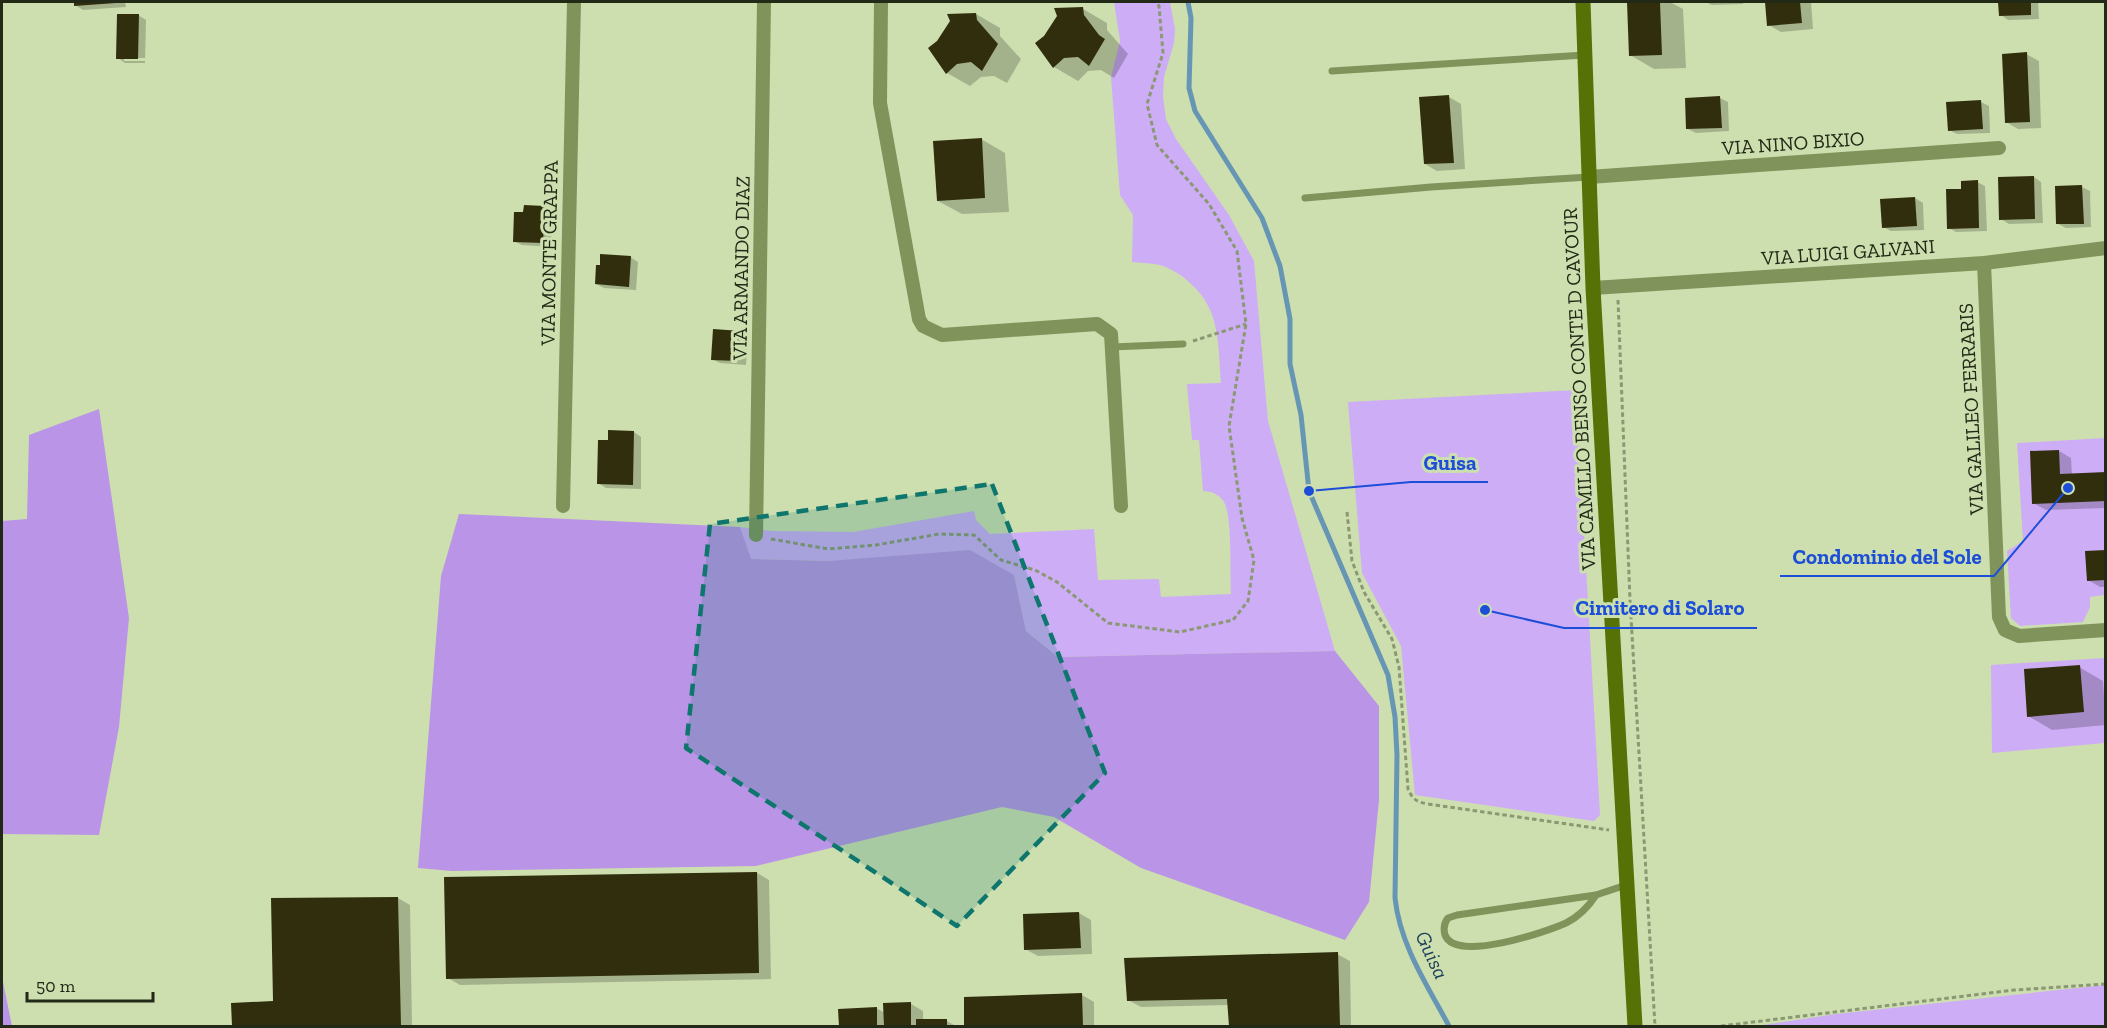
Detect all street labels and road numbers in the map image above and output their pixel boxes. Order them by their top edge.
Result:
street label: VIA NINO BIXIO [1720,126,1865,160]
street label: VIA MONTE GRAPPA [535,159,563,347]
street label: VIA ARMANDO DIAZ [727,176,755,361]
street label: VIA CAMILLO BENSO CONTE D CAVOUR [1557,207,1601,572]
street label: VIA LUIGI GALVANI [1759,234,1936,270]
street label: VIA GALILEO FERRARIS [1953,303,1989,516]

